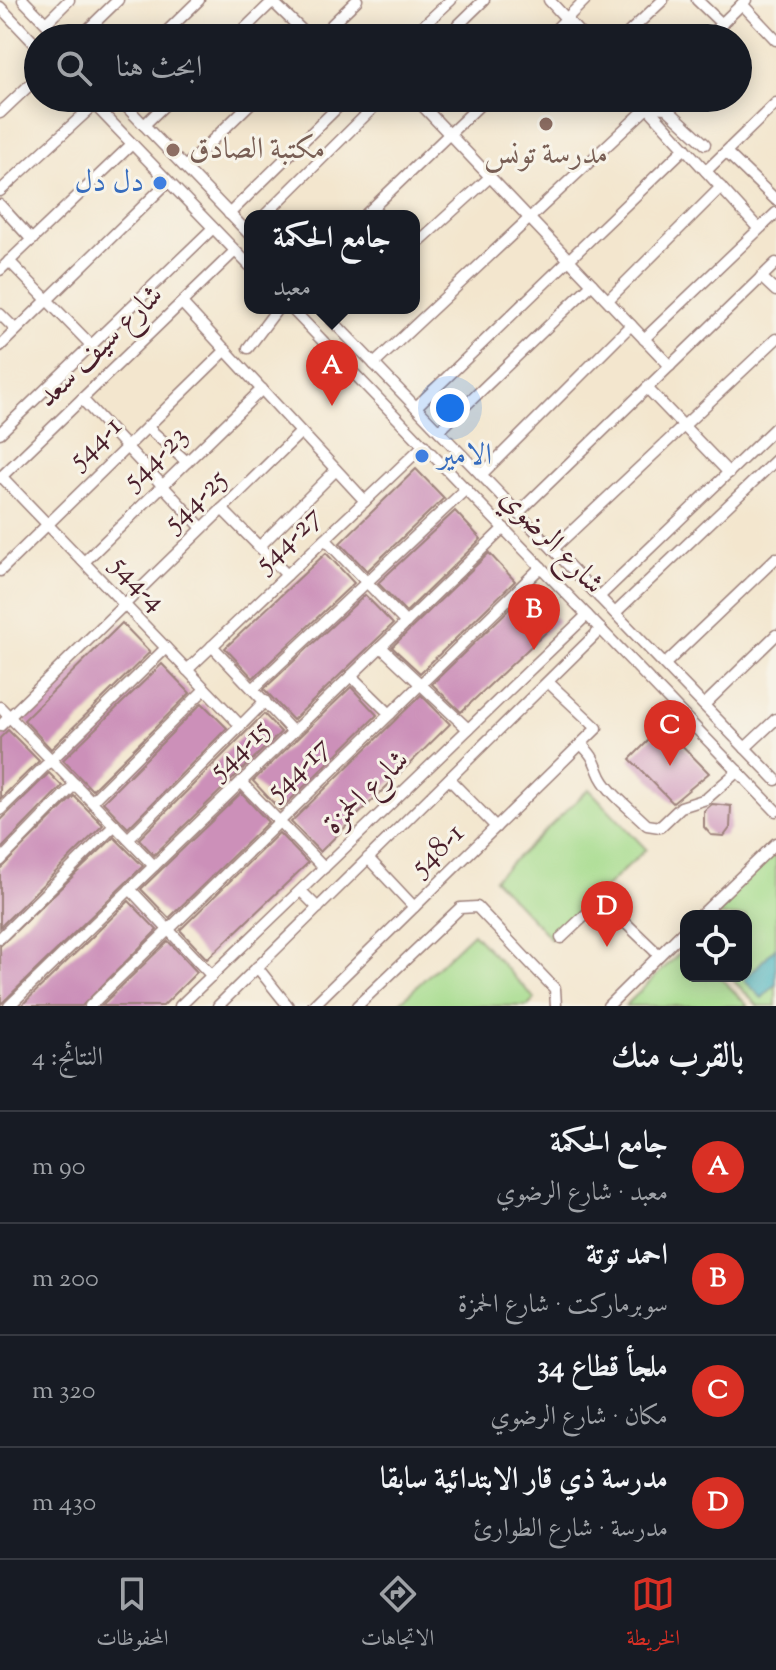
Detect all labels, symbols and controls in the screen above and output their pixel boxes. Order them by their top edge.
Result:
search box [24,24,752,112]
icon: search [52,46,96,90]
text: ابحث هنا [116,47,202,90]
marker: مدرسة تونس [537,115,555,133]
place label: مكتبة الصادق [189,129,325,172]
place label: مدرسة تونس [484,134,608,177]
marker: مكتبة الصادق [164,141,182,159]
place label: دل دل [74,162,144,205]
marker: دل دل [151,174,169,192]
popup [244,210,420,314]
text: جامع الحكمة [273,218,391,261]
text: معبد [273,270,311,307]
street label: شارع سيف سعد [28,275,175,419]
pin: A [306,340,358,406]
your location [430,388,470,428]
street label: 544-1 [58,407,133,481]
street label: 544-23 [112,416,198,501]
place label: الامير [435,435,492,478]
marker: الامير [413,447,431,465]
street label: 544-25 [153,460,238,544]
street label: شارع الرضوي [488,479,613,606]
street label: 544-27 [244,497,332,584]
street label: 544-4 [99,545,176,622]
pin: B [508,584,560,650]
pin: C [644,700,696,766]
street label: 544-15 [198,710,280,791]
street label: 544-17 [256,727,341,812]
street label: شارع الحمزة [314,741,421,846]
street label: 548-1 [400,814,475,888]
pin: D [581,881,633,947]
map controls [680,910,752,982]
button: locate [680,910,752,982]
text: بالقرب منك [611,1033,744,1082]
text: النتائج: 4 [32,1040,103,1077]
text: جامع الحكمة [550,1123,668,1166]
text: 90 m [32,1149,85,1186]
text: A [707,1149,729,1186]
text: معبد · شارع الرضوي [496,1175,668,1212]
text: احمد توتة [586,1235,668,1278]
text: 200 m [32,1261,99,1298]
text: B [710,1261,726,1298]
text: سوبرماركت · شارع الحمزة [458,1287,668,1324]
text: ملجأ قطاع 34 [537,1347,668,1390]
text: 320 m [32,1373,96,1410]
text: C [708,1373,729,1410]
text: مكان · شارع الرضوي [490,1399,668,1436]
text: مدرسة ذي قار الابتدائية سابقا [380,1459,668,1502]
text: 430 m [32,1485,96,1522]
text: D [708,1485,728,1522]
text: مدرسة · شارع الطوارئ [473,1511,668,1548]
tab: المحفوظات [96,1572,169,1659]
tab: الاتجاهات [361,1572,434,1659]
tab: الخريطة [626,1572,680,1659]

